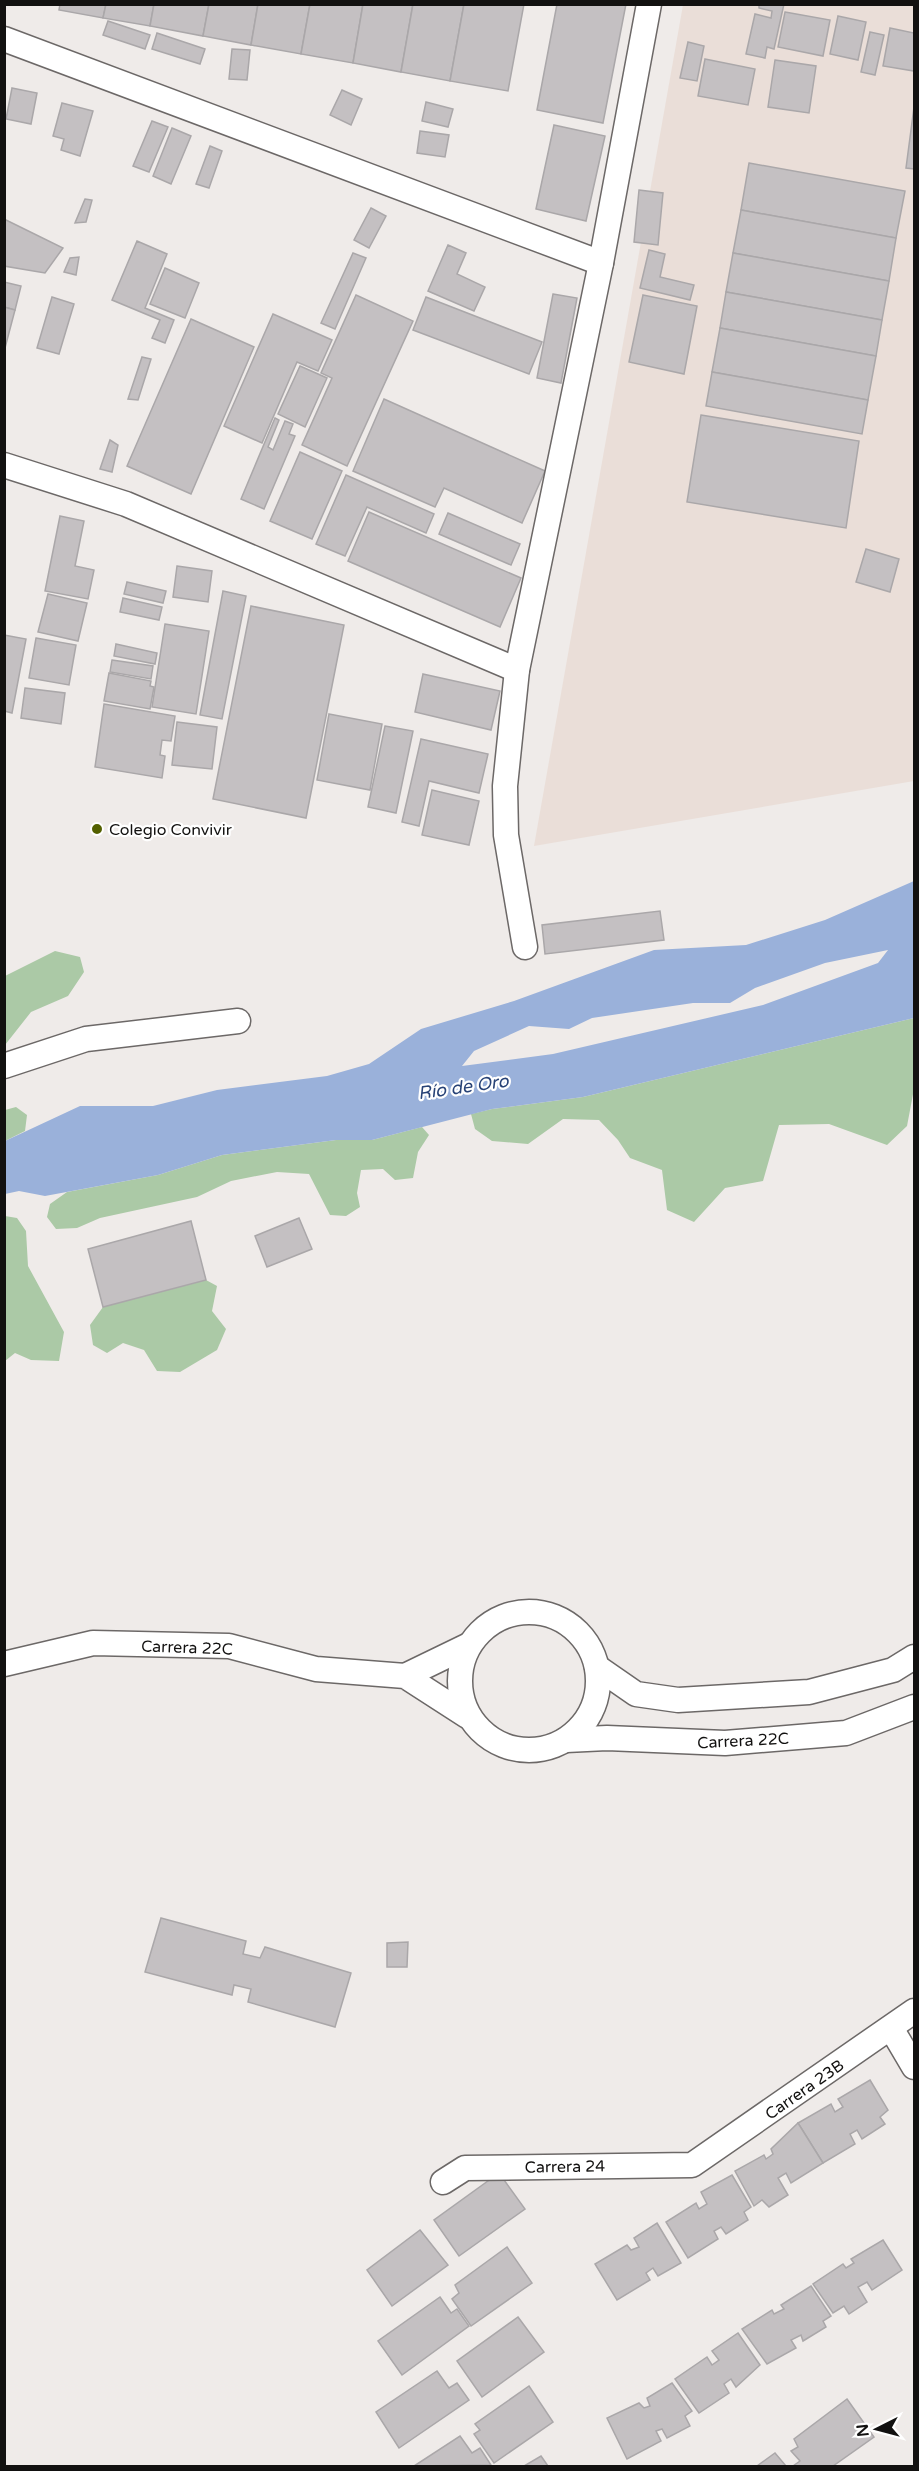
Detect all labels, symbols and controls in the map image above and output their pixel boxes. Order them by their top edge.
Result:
place label: Colegio Convivir [109,820,233,840]
marker: Colegio Convivir [90,822,104,836]
water label: Río de Oro [416,1070,511,1104]
street label: Carrera 22C [141,1636,233,1660]
street label: Carrera 22C [697,1729,789,1753]
street label: Carrera 23B [761,2055,848,2124]
street label: Carrera 24 [525,2156,605,2178]
north arrow [847,2399,907,2459]
text: N [852,2423,874,2438]

